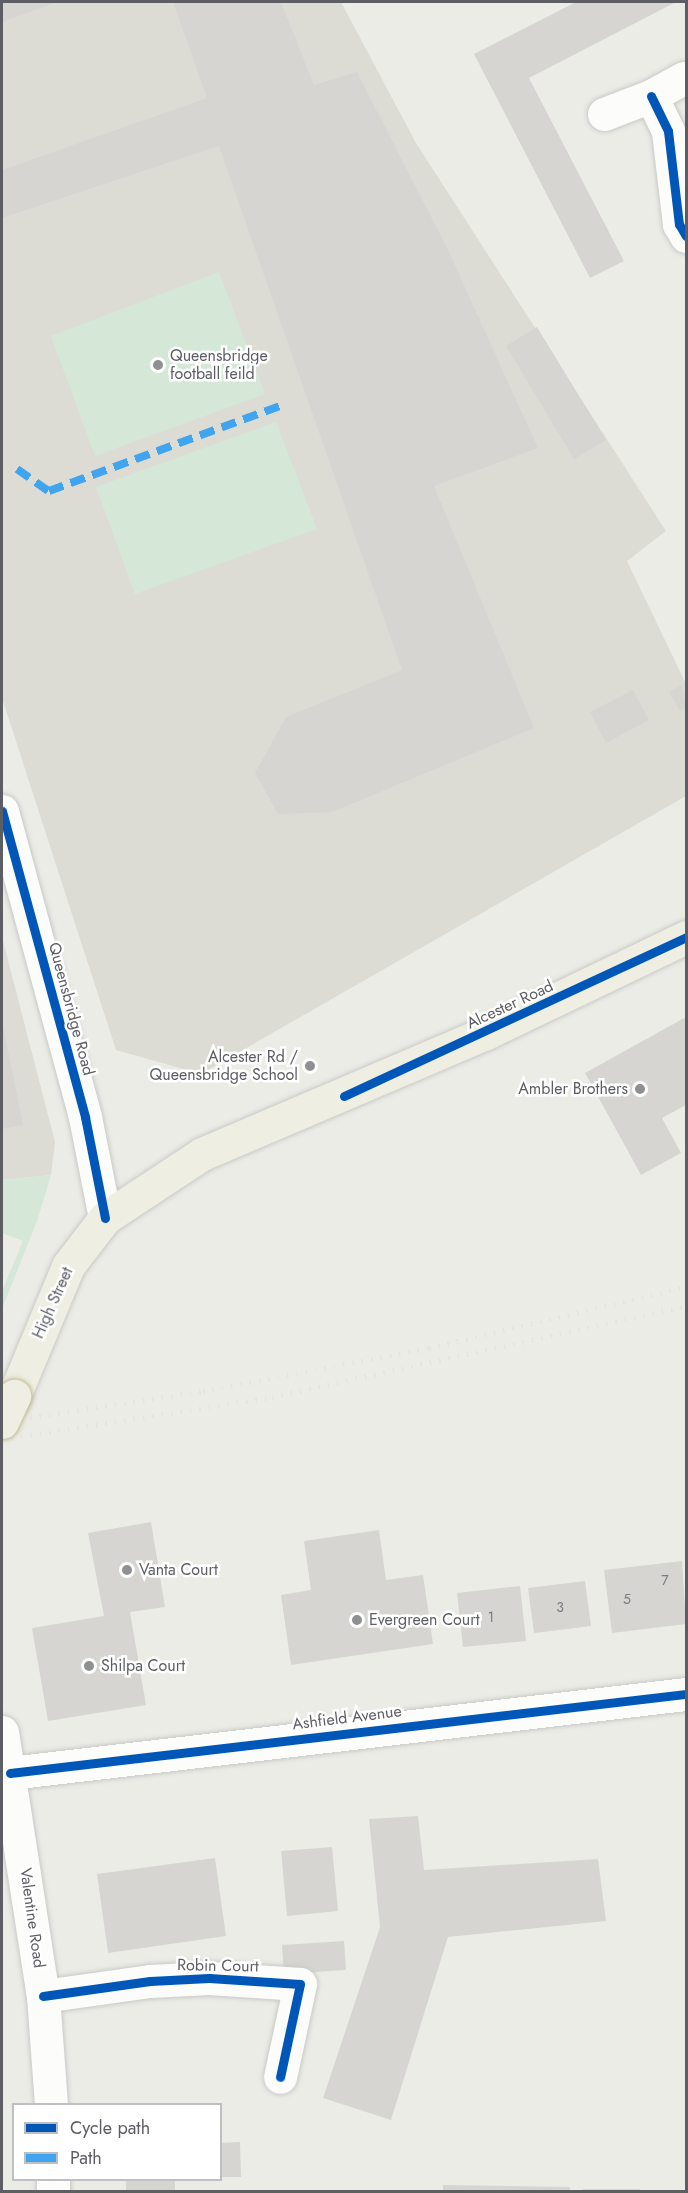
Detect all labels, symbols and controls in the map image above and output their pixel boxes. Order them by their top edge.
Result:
place label: Queensbridge football feild [170,346,268,384]
marker: Queensbridge football feild [151,358,165,372]
street label: Queensbridge Road [44,940,98,1078]
street label: Alcester Road [464,977,556,1033]
place label: Alcester Rd / Queensbridge School [150,1047,298,1085]
marker: Alcester Rd / Queensbridge School [303,1059,317,1073]
place label: Ambler Brothers [518,1079,628,1099]
marker: Ambler Brothers [633,1082,647,1096]
street label: High Street [29,1264,77,1342]
place label: Vanta Court [139,1560,218,1580]
marker: Vanta Court [120,1563,134,1577]
house number: 7 [661,1572,669,1588]
house number: 5 [623,1591,631,1607]
house number: 3 [556,1599,564,1615]
house number: 1 [488,1609,494,1625]
place label: Evergreen Court [369,1610,480,1630]
marker: Evergreen Court [350,1613,364,1627]
place label: Shilpa Court [101,1656,185,1676]
marker: Shilpa Court [82,1659,96,1673]
street label: Ashfield Avenue [291,1702,403,1734]
street label: Valentine Road [15,1867,49,1969]
street label: Robin Court [177,1956,259,1976]
legend [12,2103,222,2181]
text: Cycle path [70,2115,150,2141]
text: Path [70,2145,102,2171]

